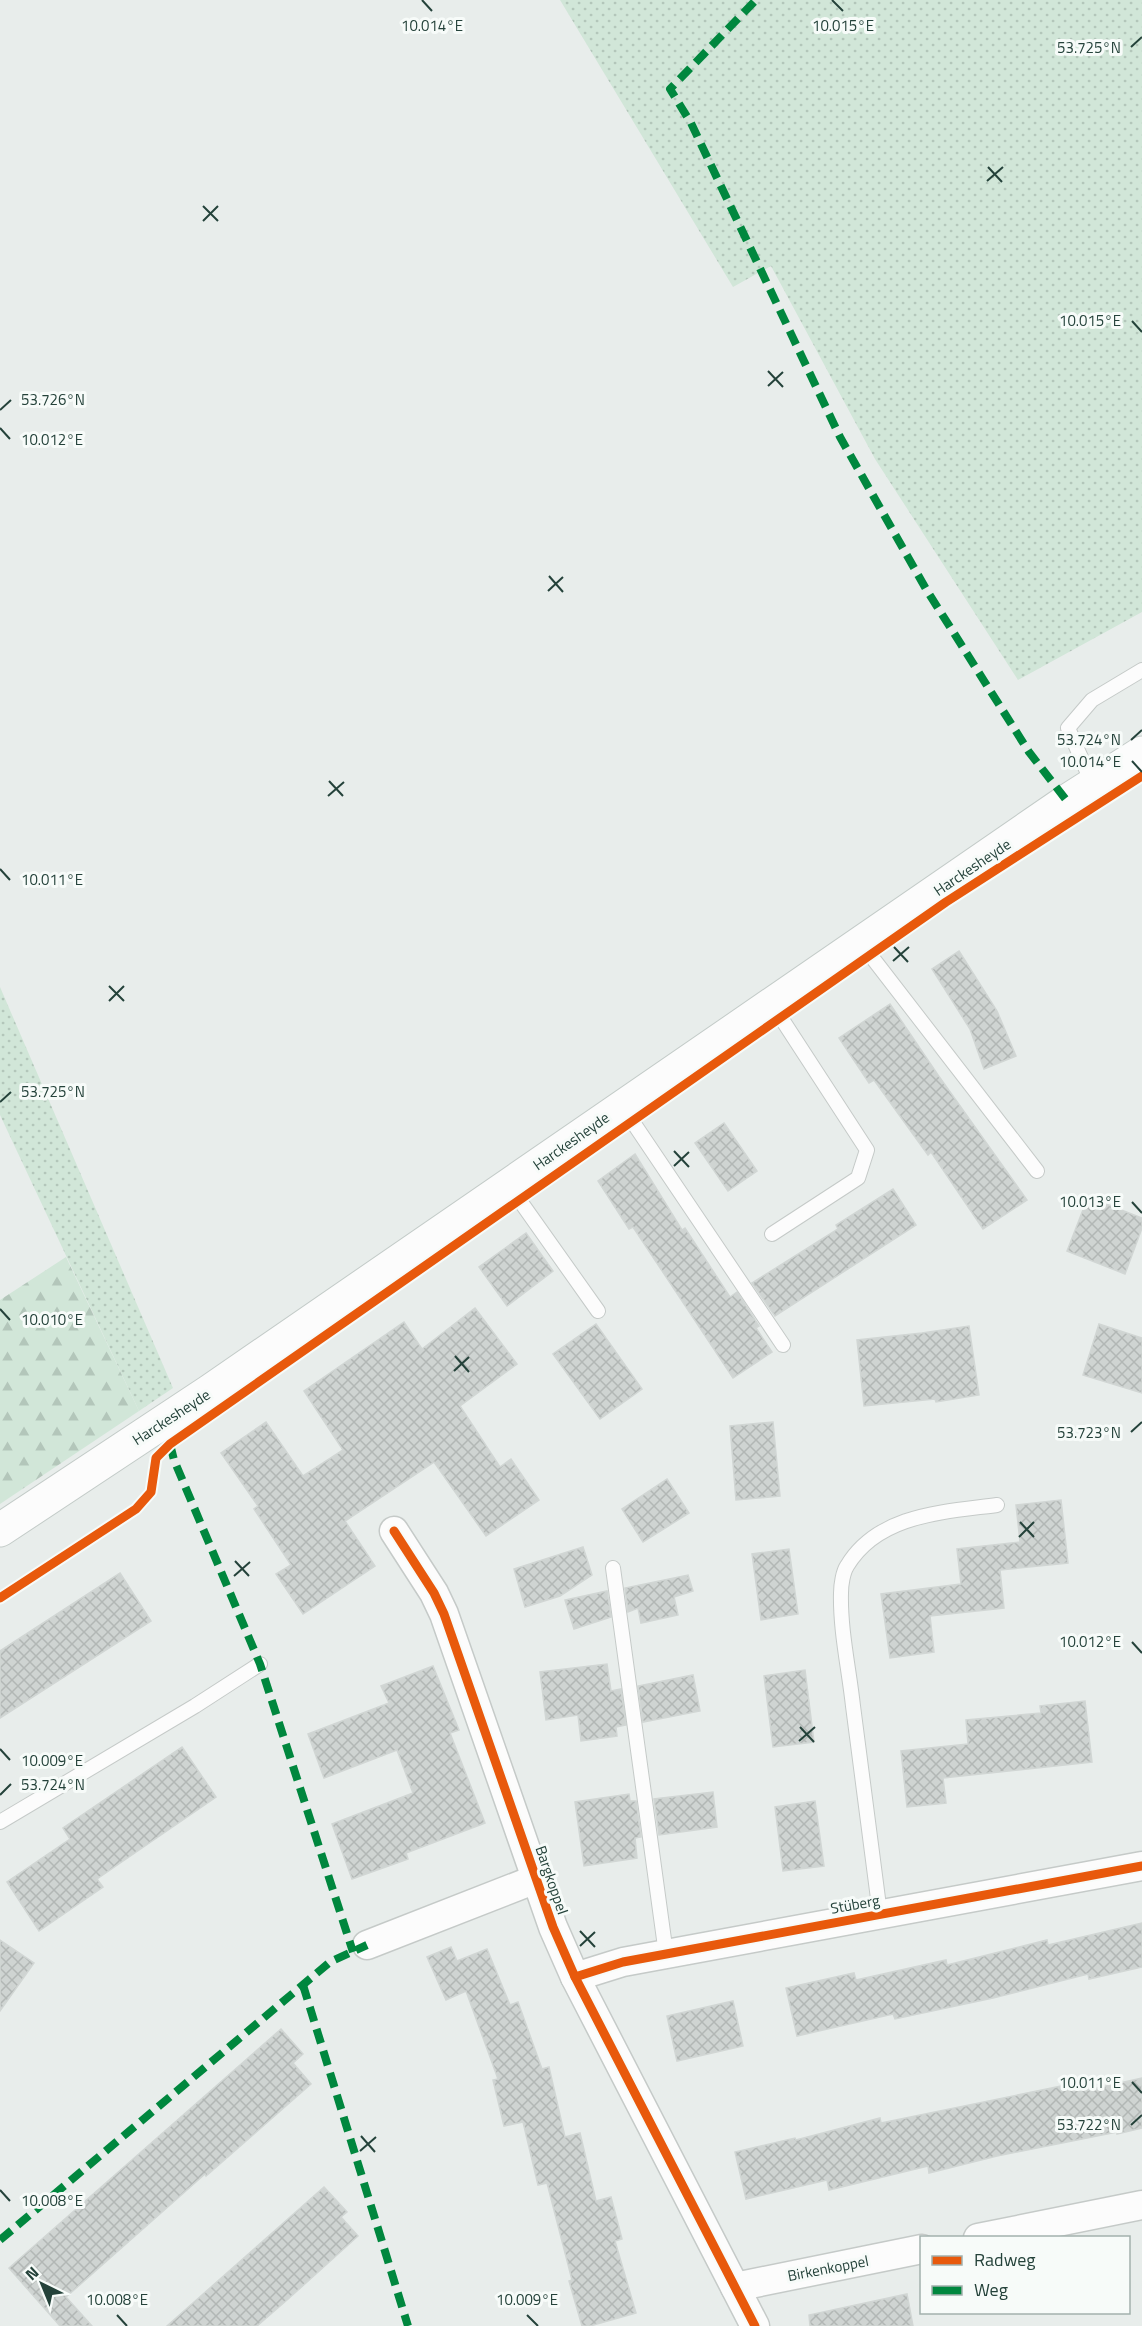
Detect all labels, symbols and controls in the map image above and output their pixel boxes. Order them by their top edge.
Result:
text: 10.014°E [401,14,463,37]
text: 10.015°E [812,14,874,37]
text: 53.725°N [1057,36,1121,59]
text: 10.015°E [1059,309,1121,332]
text: 53.726°N [21,388,85,411]
text: 10.012°E [21,428,83,451]
text: 53.724°N [1057,728,1121,751]
text: 10.014°E [1059,750,1121,773]
street label: Harckesheyde [929,833,1015,901]
text: 10.011°E [21,868,83,891]
text: 53.725°N [21,1080,85,1103]
street label: Harckesheyde [528,1106,614,1176]
text: 10.013°E [1059,1190,1121,1213]
text: 10.010°E [21,1308,83,1331]
street label: Harckesheyde [127,1383,215,1451]
text: 53.723°N [1057,1421,1121,1444]
text: 10.012°E [1059,1630,1121,1653]
text: 10.009°E [21,1749,83,1772]
text: 53.724°N [21,1773,85,1796]
street label: Bargkoppel [530,1843,574,1917]
street label: Stüberg [829,1888,882,1920]
text: 10.011°E [1059,2071,1121,2094]
text: 53.722°N [1057,2113,1121,2136]
text: 10.008°E [21,2189,83,2212]
legend [920,2236,1130,2314]
text: Radweg [974,2246,1036,2273]
street label: Birkenkoppel [786,2249,870,2287]
north arrow [12,2254,72,2314]
text: N [20,2260,44,2286]
text: Weg [974,2276,1008,2303]
text: 10.008°E [86,2288,148,2311]
text: 10.009°E [496,2288,558,2311]

